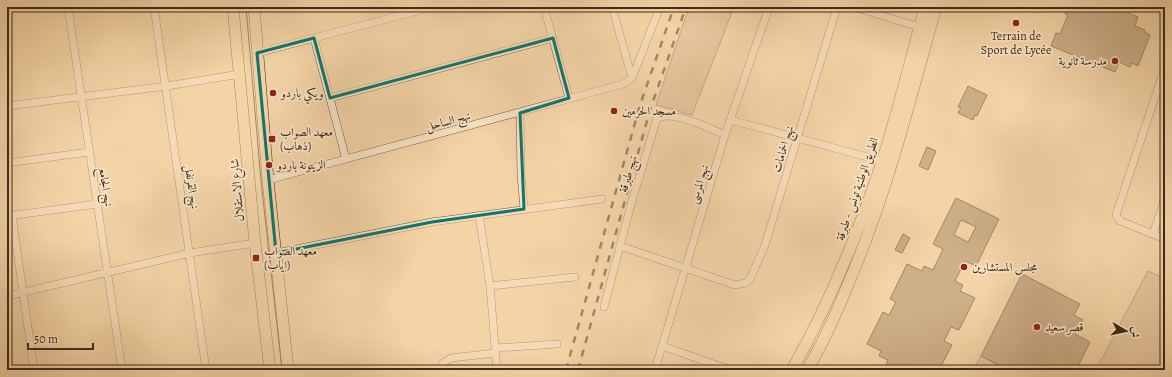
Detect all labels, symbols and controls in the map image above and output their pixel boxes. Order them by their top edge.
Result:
marker: Terrain de Sport de Lycée [1011,18,1021,28]
place label: Terrain de Sport de Lycée [981,28,1051,58]
place label: مدرسة ثانوية [1058,53,1107,69]
marker: مدرسة ثانوية [1110,56,1120,66]
place label: ويكي باردو [279,85,324,105]
marker: ويكي باردو [268,88,278,98]
place label: مسجد الحرمين [622,103,676,119]
marker: مسجد الحرمين [609,106,619,116]
street label: نهج الساحل [424,107,473,138]
place label: معهد الصواب (ذهاب) [280,124,333,154]
street label: نهج الحمامات [768,124,801,175]
marker: معهد الصواب (ذهاب) [267,134,277,144]
street label: الطريق الوطنية تونس - طبرقة [832,135,883,243]
street label: نهج طبرقة [615,154,644,195]
street label: شارع الاستقلال [226,157,251,222]
place label: الزيتونة باردو [275,157,326,173]
marker: الزيتونة باردو [264,160,274,170]
street label: نهج المرسى [685,162,716,207]
street label: نهج القرنفل [178,164,203,210]
street label: نهج الجامع [92,166,117,208]
place label: معهد الصواب (إياب) [264,243,317,273]
marker: معهد الصواب (إياب) [251,253,261,263]
place label: مجلس المستشارين [972,259,1038,276]
marker: مجلس المستشارين [959,262,969,272]
north arrow [1106,311,1146,351]
place label: قصر سعيد [1045,319,1083,335]
marker: قصر سعيد [1032,322,1042,332]
scale bar [28,325,93,351]
text: ش [1127,326,1144,339]
text: 50 m [34,331,58,347]

